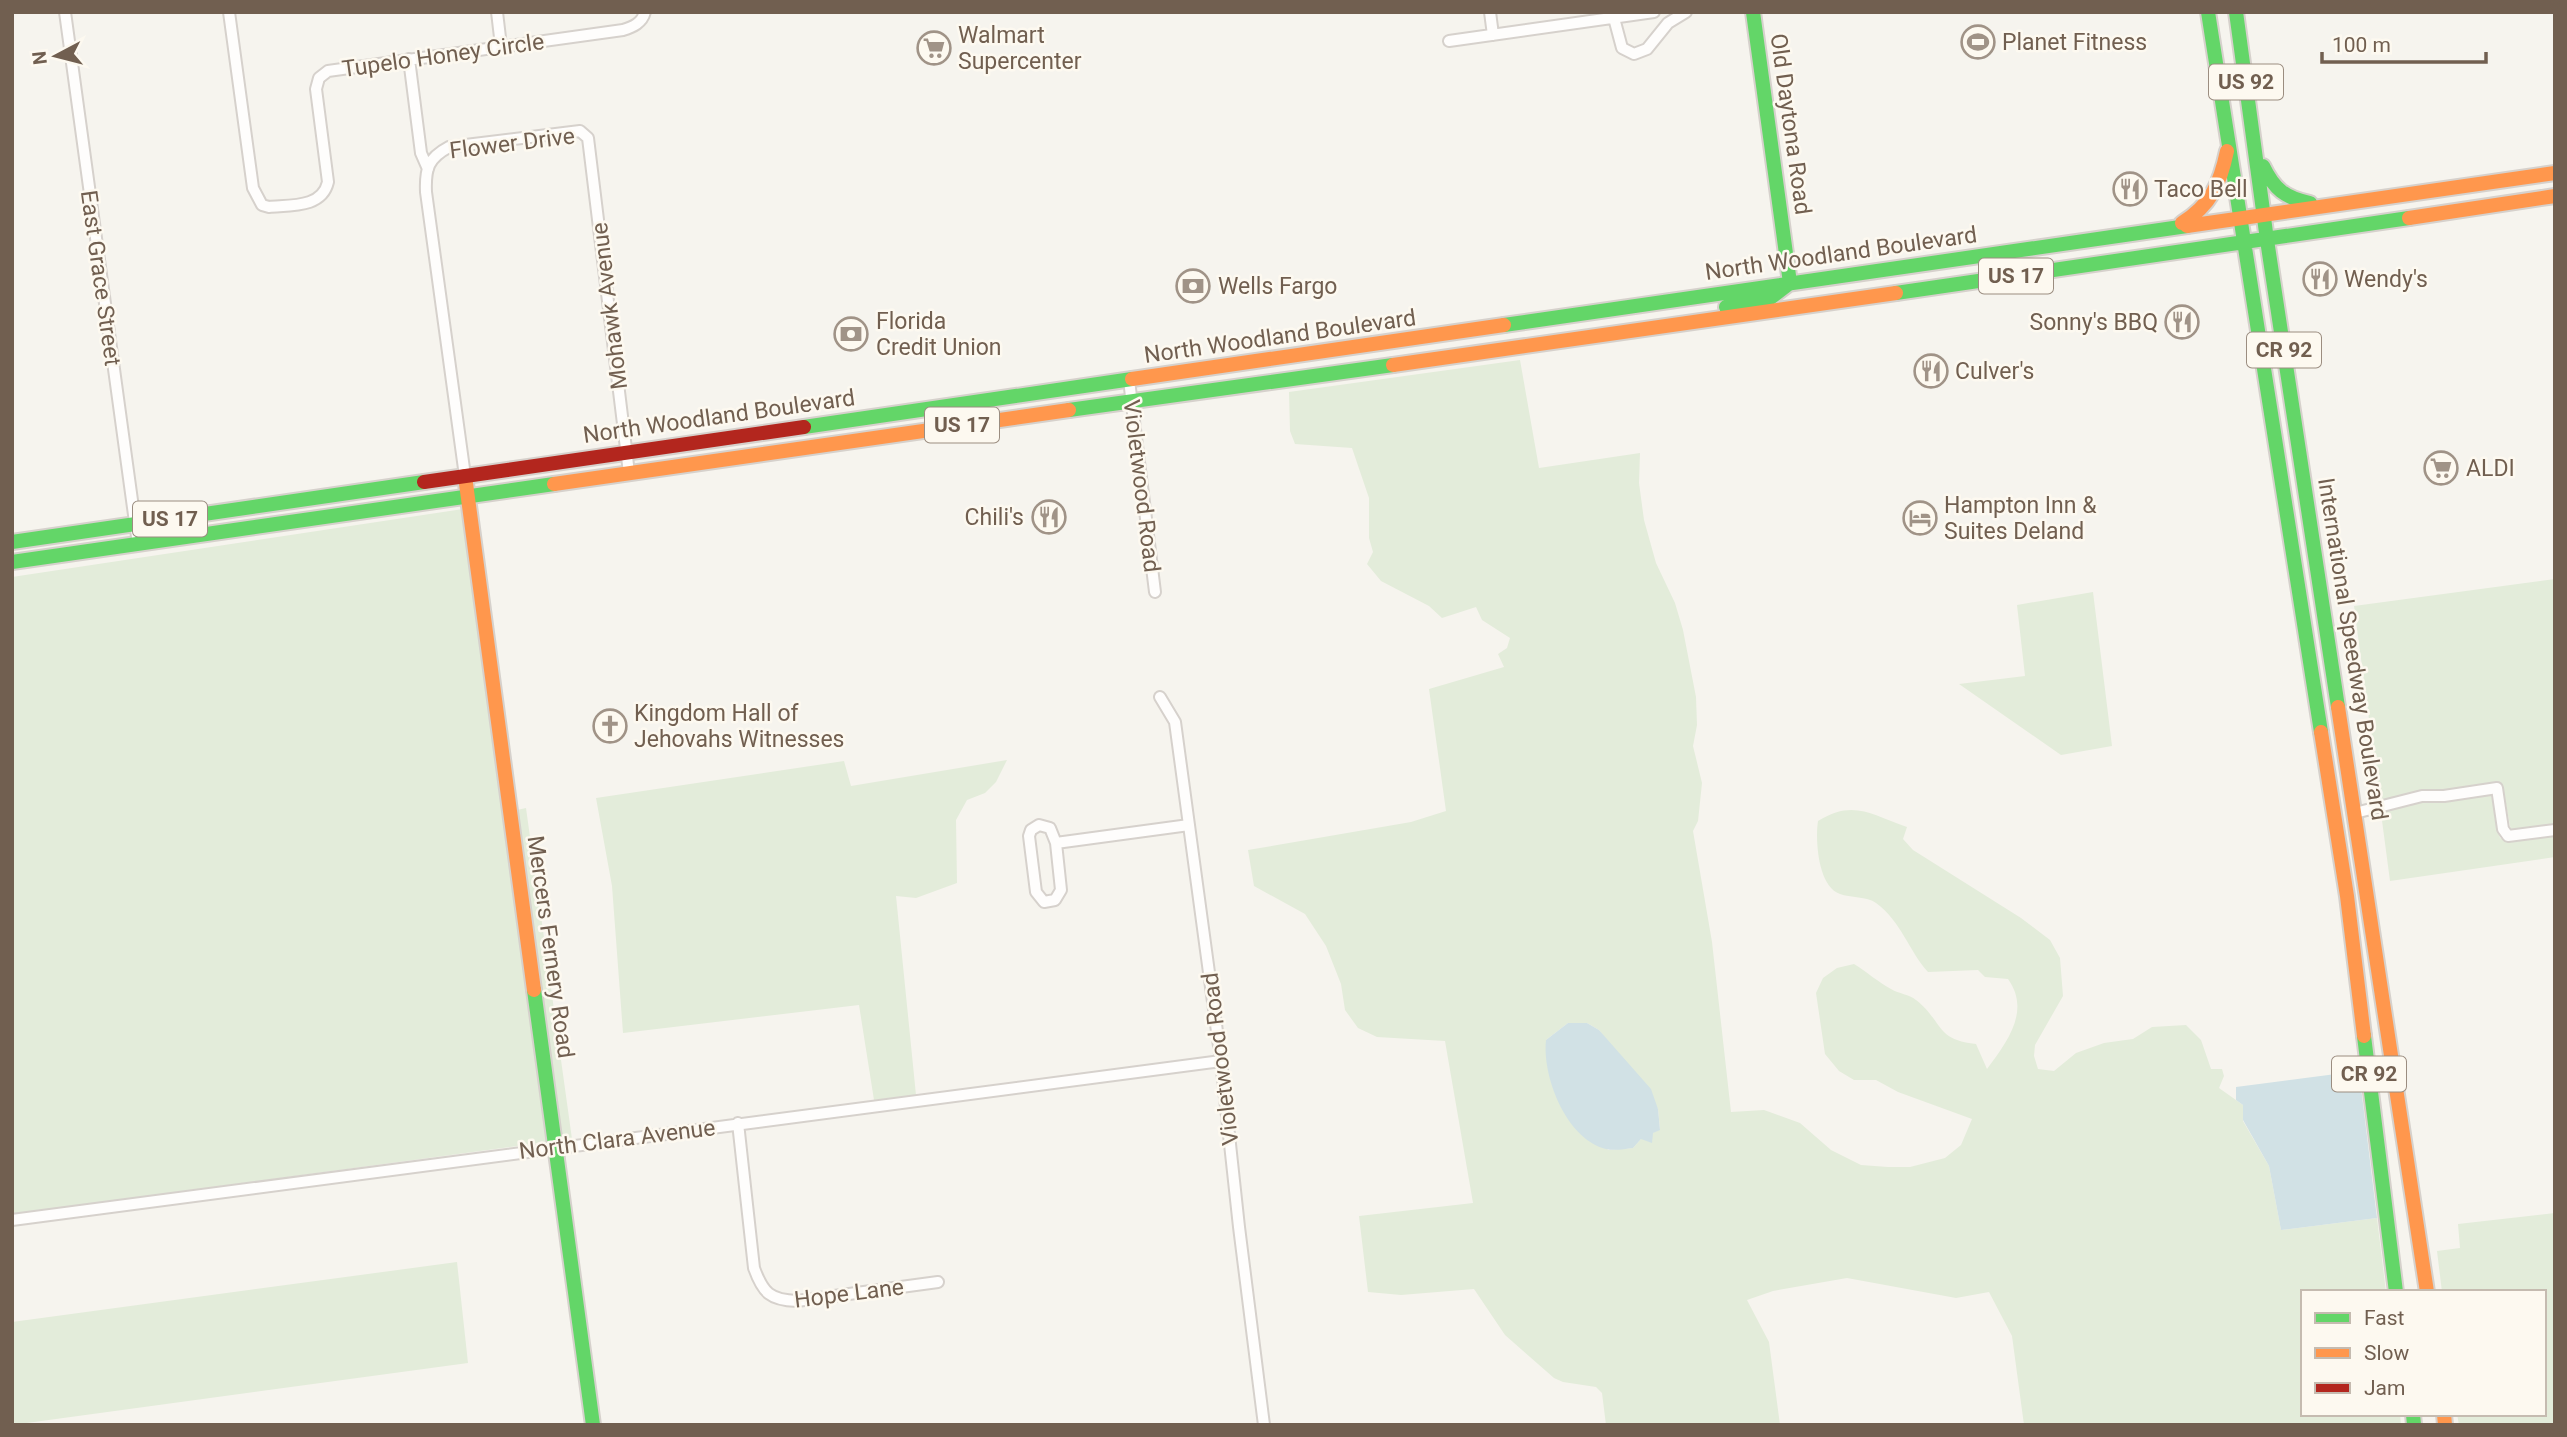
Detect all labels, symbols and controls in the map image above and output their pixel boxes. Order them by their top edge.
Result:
north arrow [21,21,91,91]
scale bar [2322,21,2486,65]
place label: Walmart Supercenter [958,22,1082,75]
sports icon: Planet Fitness [1959,23,1997,61]
street label: Tupelo Honey Circle [340,28,546,83]
supermarket icon: Walmart Supercenter [915,29,953,67]
place label: Planet Fitness [2002,29,2147,56]
street label: Old Daytona Road [1764,32,1817,216]
text: 100 m [2332,33,2391,57]
text: N [27,50,52,66]
road number: US 92 [2209,64,2283,100]
street label: Flower Drive [448,122,576,165]
restaurant icon: Taco Bell [2111,170,2149,208]
place label: Taco Bell [2154,176,2248,203]
street label: East Grace Street [75,189,126,368]
street label: Mohawk Avenue [586,221,633,391]
street label: North Woodland Boulevard [1703,221,1979,286]
road number: US 17 [1979,258,2053,294]
restaurant icon: Wendy's [2301,260,2339,298]
place label: Wendy's [2344,266,2428,293]
bank icon: Wells Fargo [1174,267,1212,305]
place label: Wells Fargo [1218,273,1337,300]
restaurant icon: Sonny's BBQ [2163,303,2201,341]
street label: North Woodland Boulevard [1142,304,1418,369]
place label: Florida Credit Union [876,308,1002,361]
place label: Sonny's BBQ [2030,309,2158,336]
bank icon: Florida Credit Union [832,315,870,353]
road number: CR 92 [2247,332,2321,368]
restaurant icon: Culver's [1912,352,1950,390]
place label: Culver's [1955,358,2034,385]
street label: North Woodland Boulevard [581,384,857,449]
street label: Violetwood Road [1118,398,1165,574]
road number: US 17 [925,408,999,442]
supermarket icon: ALDI [2422,449,2460,487]
place label: ALDI [2466,455,2515,482]
street label: International Speedway Boulevard [2312,476,2393,822]
place label: Hampton Inn & Suites Deland [1944,492,2097,545]
restaurant icon: Chili's [1030,498,1068,536]
hotel icon: Hampton Inn & Suites Deland [1901,499,1939,537]
road number: US 17 [133,502,207,536]
place label: Chili's [965,504,1024,531]
place label: Kingdom Hall of Jehovahs Witnesses [634,700,844,753]
church icon: Kingdom Hall of Jehovahs Witnesses [591,707,629,745]
street label: Mercers Fernery Road [522,834,579,1060]
street label: Violetwood Road [1197,971,1244,1147]
road number: CR 92 [2332,1056,2406,1092]
street label: North Clara Avenue [517,1114,717,1165]
street label: Hope Lane [793,1273,905,1314]
legend [2301,1290,2546,1416]
text: Fast [2364,1306,2405,1330]
text: Slow [2364,1341,2410,1365]
text: Jam [2364,1376,2405,1400]

